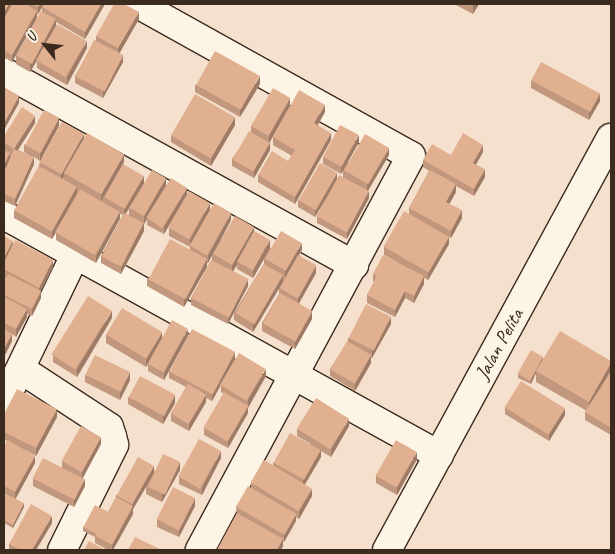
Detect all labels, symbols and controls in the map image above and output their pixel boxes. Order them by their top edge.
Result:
north arrow [20,20,70,70]
text: U [22,30,41,45]
street label: Jalan Pelita [470,304,528,384]

